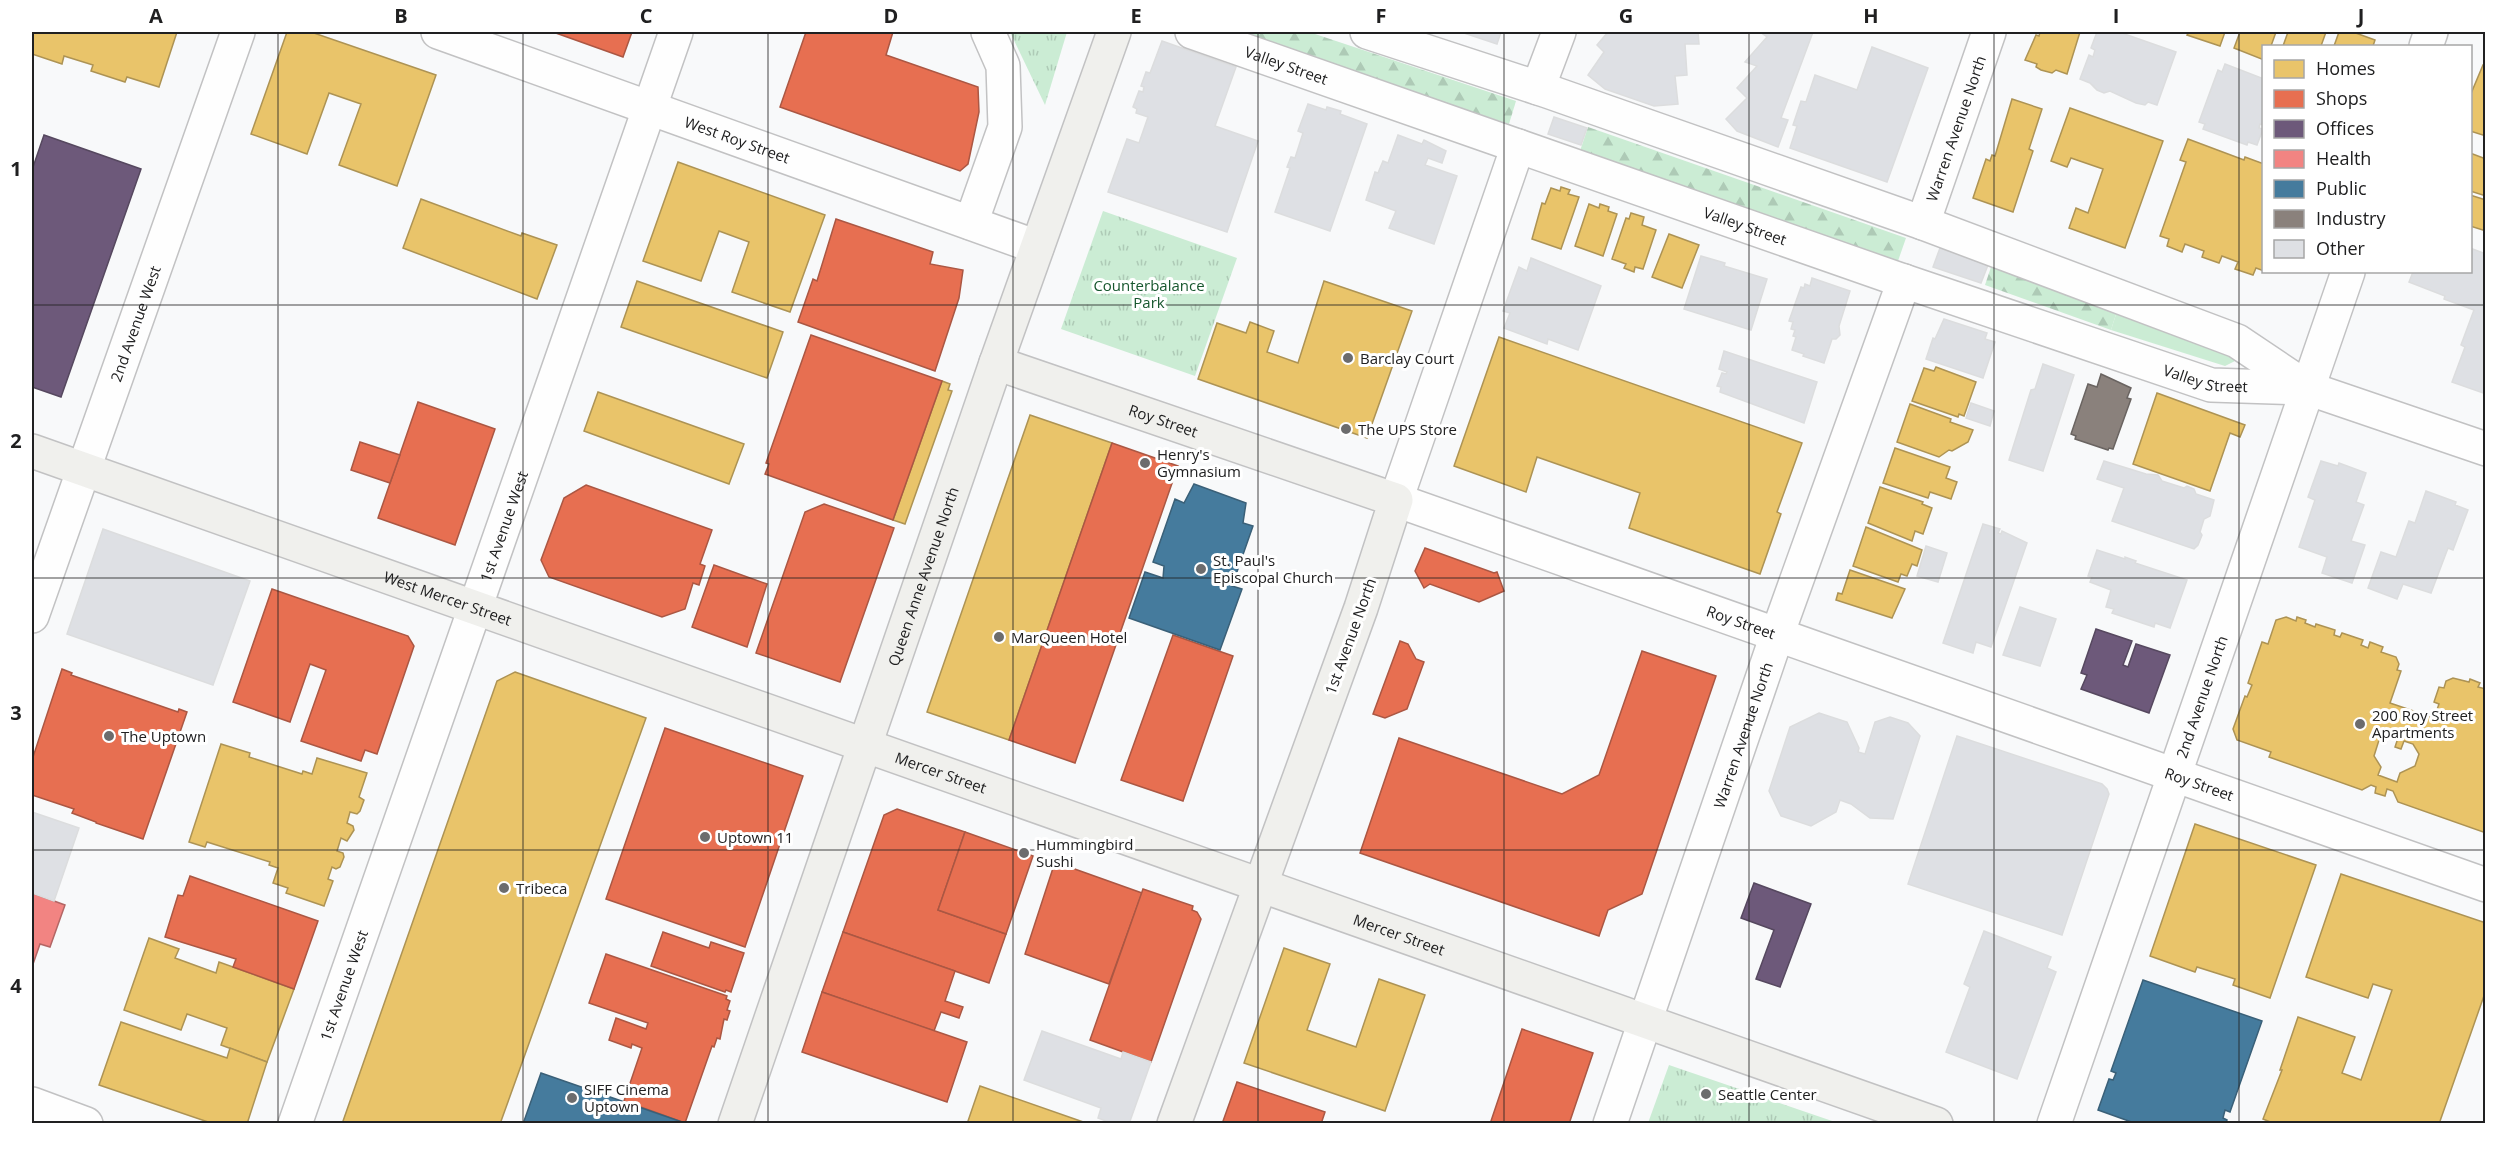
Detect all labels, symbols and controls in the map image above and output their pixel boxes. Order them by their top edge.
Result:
text: A [149,2,163,29]
text: B [394,2,408,29]
text: C [640,2,653,29]
text: D [884,2,898,29]
text: E [1130,2,1142,29]
text: F [1376,2,1386,29]
text: G [1619,2,1633,29]
text: H [1863,2,1879,29]
text: I [2113,2,2119,29]
text: J [2356,2,2364,29]
street label: Valley Street [1242,41,1331,89]
legend [2262,45,2472,273]
street label: Warren Avenue North [1921,53,1990,204]
text: Homes [2316,56,2375,80]
text: Shops [2316,86,2367,110]
street label: West Roy Street [682,111,793,167]
text: Offices [2316,116,2374,140]
text: Health [2316,146,2371,170]
text: 1 [10,155,22,182]
text: Public [2316,176,2367,200]
street label: Valley Street [1701,202,1789,249]
text: Industry [2316,206,2386,230]
text: Other [2316,236,2366,260]
street label: 2nd Avenue West [105,263,165,384]
park label: Counterbalance Park [1093,275,1205,312]
place label: Barclay Court [1360,348,1454,368]
marker: Barclay Court [1341,351,1355,365]
street label: Valley Street [2161,360,2248,396]
street label: Roy Street [1126,399,1201,441]
place label: The UPS Store [1358,419,1457,439]
marker: The UPS Store [1339,422,1353,436]
text: 2 [10,427,22,454]
place label: Henry's Gymnasium [1157,444,1241,481]
marker: Henry's Gymnasium [1138,456,1152,470]
street label: 1st Avenue West [475,468,532,584]
street label: Queen Anne Avenue North [883,484,963,669]
place label: St. Paul's Episcopal Church [1213,550,1333,587]
marker: St. Paul's Episcopal Church [1194,562,1208,576]
street label: West Mercer Street [381,566,514,630]
street label: 1st Avenue North [1320,575,1380,697]
street label: Roy Street [1704,601,1778,643]
place label: MarQueen Hotel [1011,627,1127,647]
marker: MarQueen Hotel [992,630,1006,644]
street label: 2nd Avenue North [2171,633,2232,761]
street label: Warren Avenue North [1709,659,1777,811]
text: 3 [10,699,22,726]
place label: 200 Roy Street Apartments [2372,705,2473,742]
marker: 200 Roy Street Apartments [2353,717,2367,731]
place label: The Uptown [121,726,206,746]
marker: The Uptown [102,729,116,743]
street label: Mercer Street [892,747,989,798]
street label: Roy Street [2162,762,2236,805]
place label: Uptown 11 [717,827,793,847]
marker: Uptown 11 [698,830,712,844]
place label: Hummingbird Sushi [1036,834,1133,871]
marker: Hummingbird Sushi [1017,846,1031,860]
place label: Tribeca [516,878,567,898]
marker: Tribeca [497,881,511,895]
street label: Mercer Street [1351,909,1448,960]
street label: 1st Avenue West [315,927,372,1043]
text: 4 [10,972,22,999]
place label: SIFF Cinema Uptown [584,1079,669,1116]
place label: Seattle Center [1718,1084,1817,1104]
marker: Seattle Center [1699,1087,1713,1101]
marker: SIFF Cinema Uptown [565,1091,579,1105]

